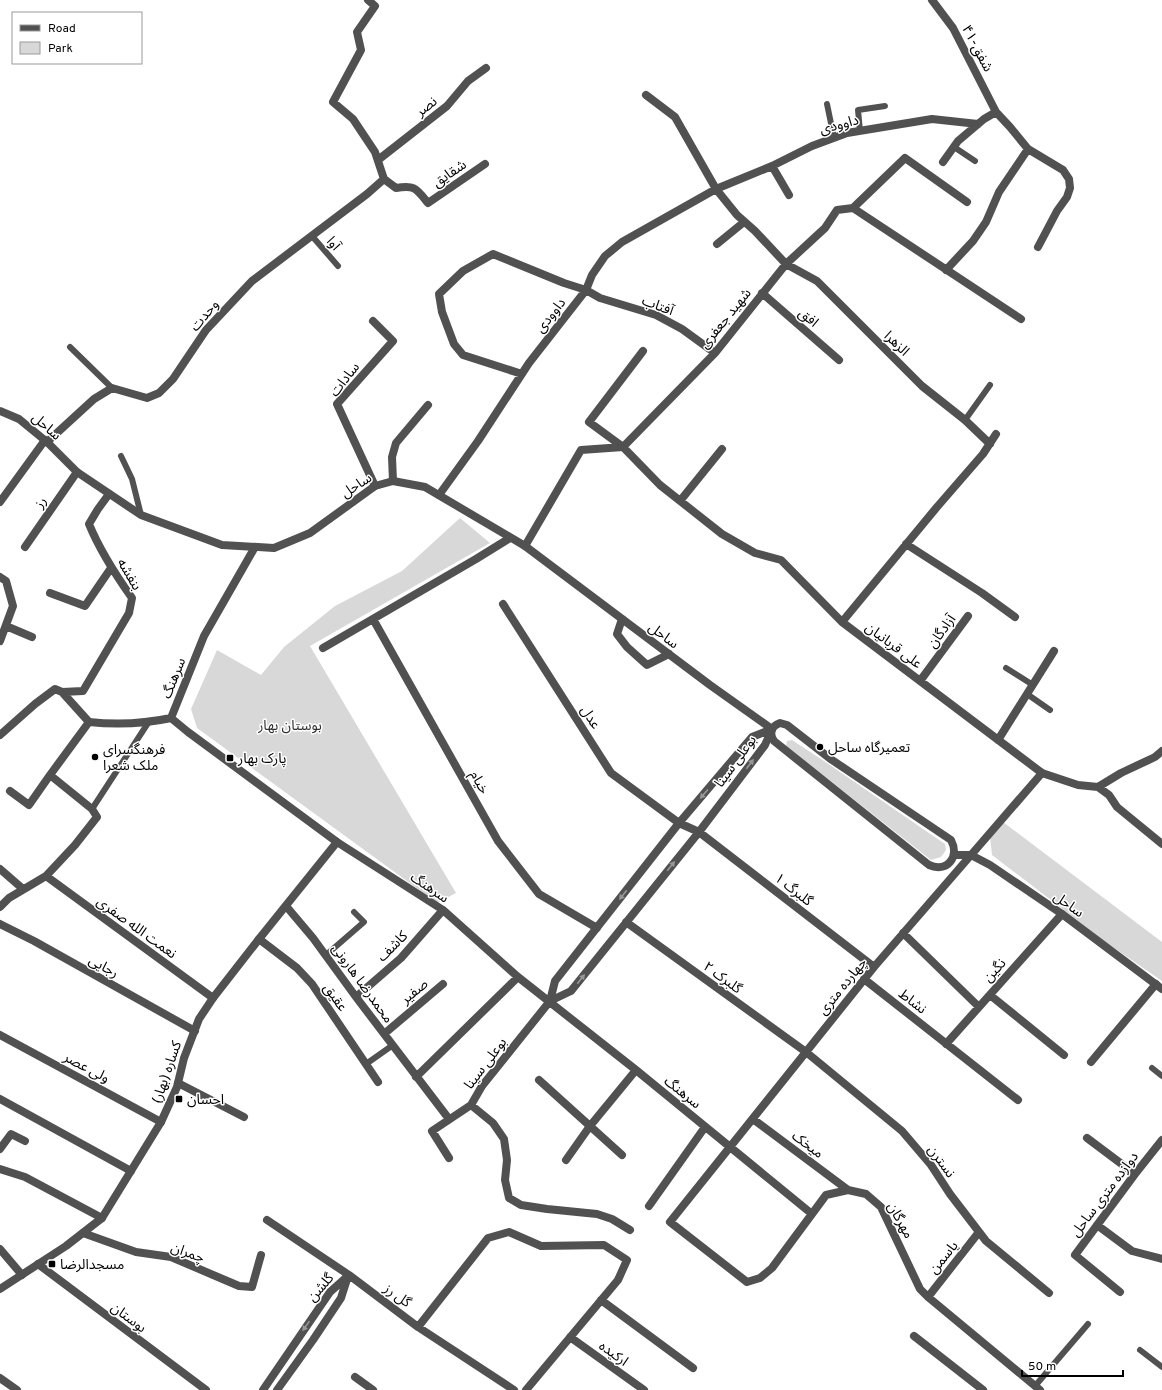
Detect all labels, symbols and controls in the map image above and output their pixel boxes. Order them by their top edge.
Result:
legend [12,12,142,64]
text: Road [48,21,76,37]
street label: شفق-۴۱ [957,22,996,75]
text: Park [48,41,73,57]
street label: نصر [412,93,441,121]
street label: داوودی [818,112,861,139]
street label: شقایق [430,157,470,192]
street label: آوا [322,234,344,255]
street label: شهید جعفری [697,285,756,353]
street label: آفتاب [639,293,677,321]
street label: داوودی [532,295,570,337]
street label: وحدت [187,297,223,335]
street label: افق [795,305,821,331]
street label: الزهرا [880,328,912,360]
street label: سادات [326,359,364,401]
street label: ساحل [28,410,64,445]
street label: ساحل [338,470,376,503]
street label: رز [31,494,51,513]
street label: بنفشه [113,556,145,594]
street label: آزادگان [924,611,961,652]
street label: ساحل [645,619,682,653]
street label: علی قربانیان [861,619,925,673]
street label: سرهنگ [159,656,190,701]
street label: عدل [576,703,603,733]
park label: بوستان بهار [257,718,322,735]
street label: بوعلی سینا [712,732,761,791]
place label: تعمیرگاه ساحل [828,740,910,757]
place label: فرهنگسرای ملک شعرا [103,742,165,775]
marker: تعمیرگاه ساحل [815,742,825,752]
place label: پارک بهار [237,751,286,768]
marker: فرهنگسرای ملک شعرا [90,752,100,762]
marker: پارک بهار [225,753,235,763]
one-way arrow [746,758,754,769]
street label: خیام [464,768,492,798]
one-way arrow [700,788,709,799]
one-way arrow [666,861,675,872]
street label: سرهنگ [407,869,452,907]
street label: گلبرگ ۱ [771,870,816,910]
one-way arrow [619,889,627,900]
street label: ساحل [1050,889,1087,922]
street label: نعمت الله صفری [93,893,180,963]
street label: کاشف [374,928,412,966]
street label: محمدرضا هارونی [327,941,396,1027]
street label: رجایی [85,952,121,982]
street label: چهارده متری [815,955,871,1019]
street label: نگین [980,955,1010,986]
street label: گلبرک ۲ [700,959,745,998]
one-way arrow [577,974,585,985]
street label: صفیر [397,976,432,1009]
street label: عقیق [319,980,350,1015]
street label: نشاط [895,986,930,1018]
street label: بوعلی سینا [461,1035,511,1093]
street label: کساره (بهار) [149,1039,186,1106]
street label: ولی عصر [60,1049,112,1087]
street label: سرهنگ [660,1073,704,1113]
place label: احسان [187,1092,224,1109]
marker: احسان [174,1094,184,1104]
street label: میخک [788,1128,826,1163]
street label: نسترن [923,1142,958,1182]
street label: دوازده متری ساحل [1068,1149,1143,1241]
street label: مهرگان [883,1200,917,1242]
street label: یاسمن [926,1238,963,1278]
street label: چمران [168,1240,207,1267]
place label: مسجدالرضا [60,1257,124,1274]
marker: مسجدالرضا [47,1259,57,1269]
street label: گلشن [304,1270,338,1306]
street label: گل رز [379,1280,414,1312]
street label: بوستان [107,1299,149,1337]
one-way arrow [302,1321,310,1331]
street label: ارکیده [595,1338,631,1371]
scale bar [1022,1352,1123,1378]
text: 50 m [1028,1359,1056,1375]

